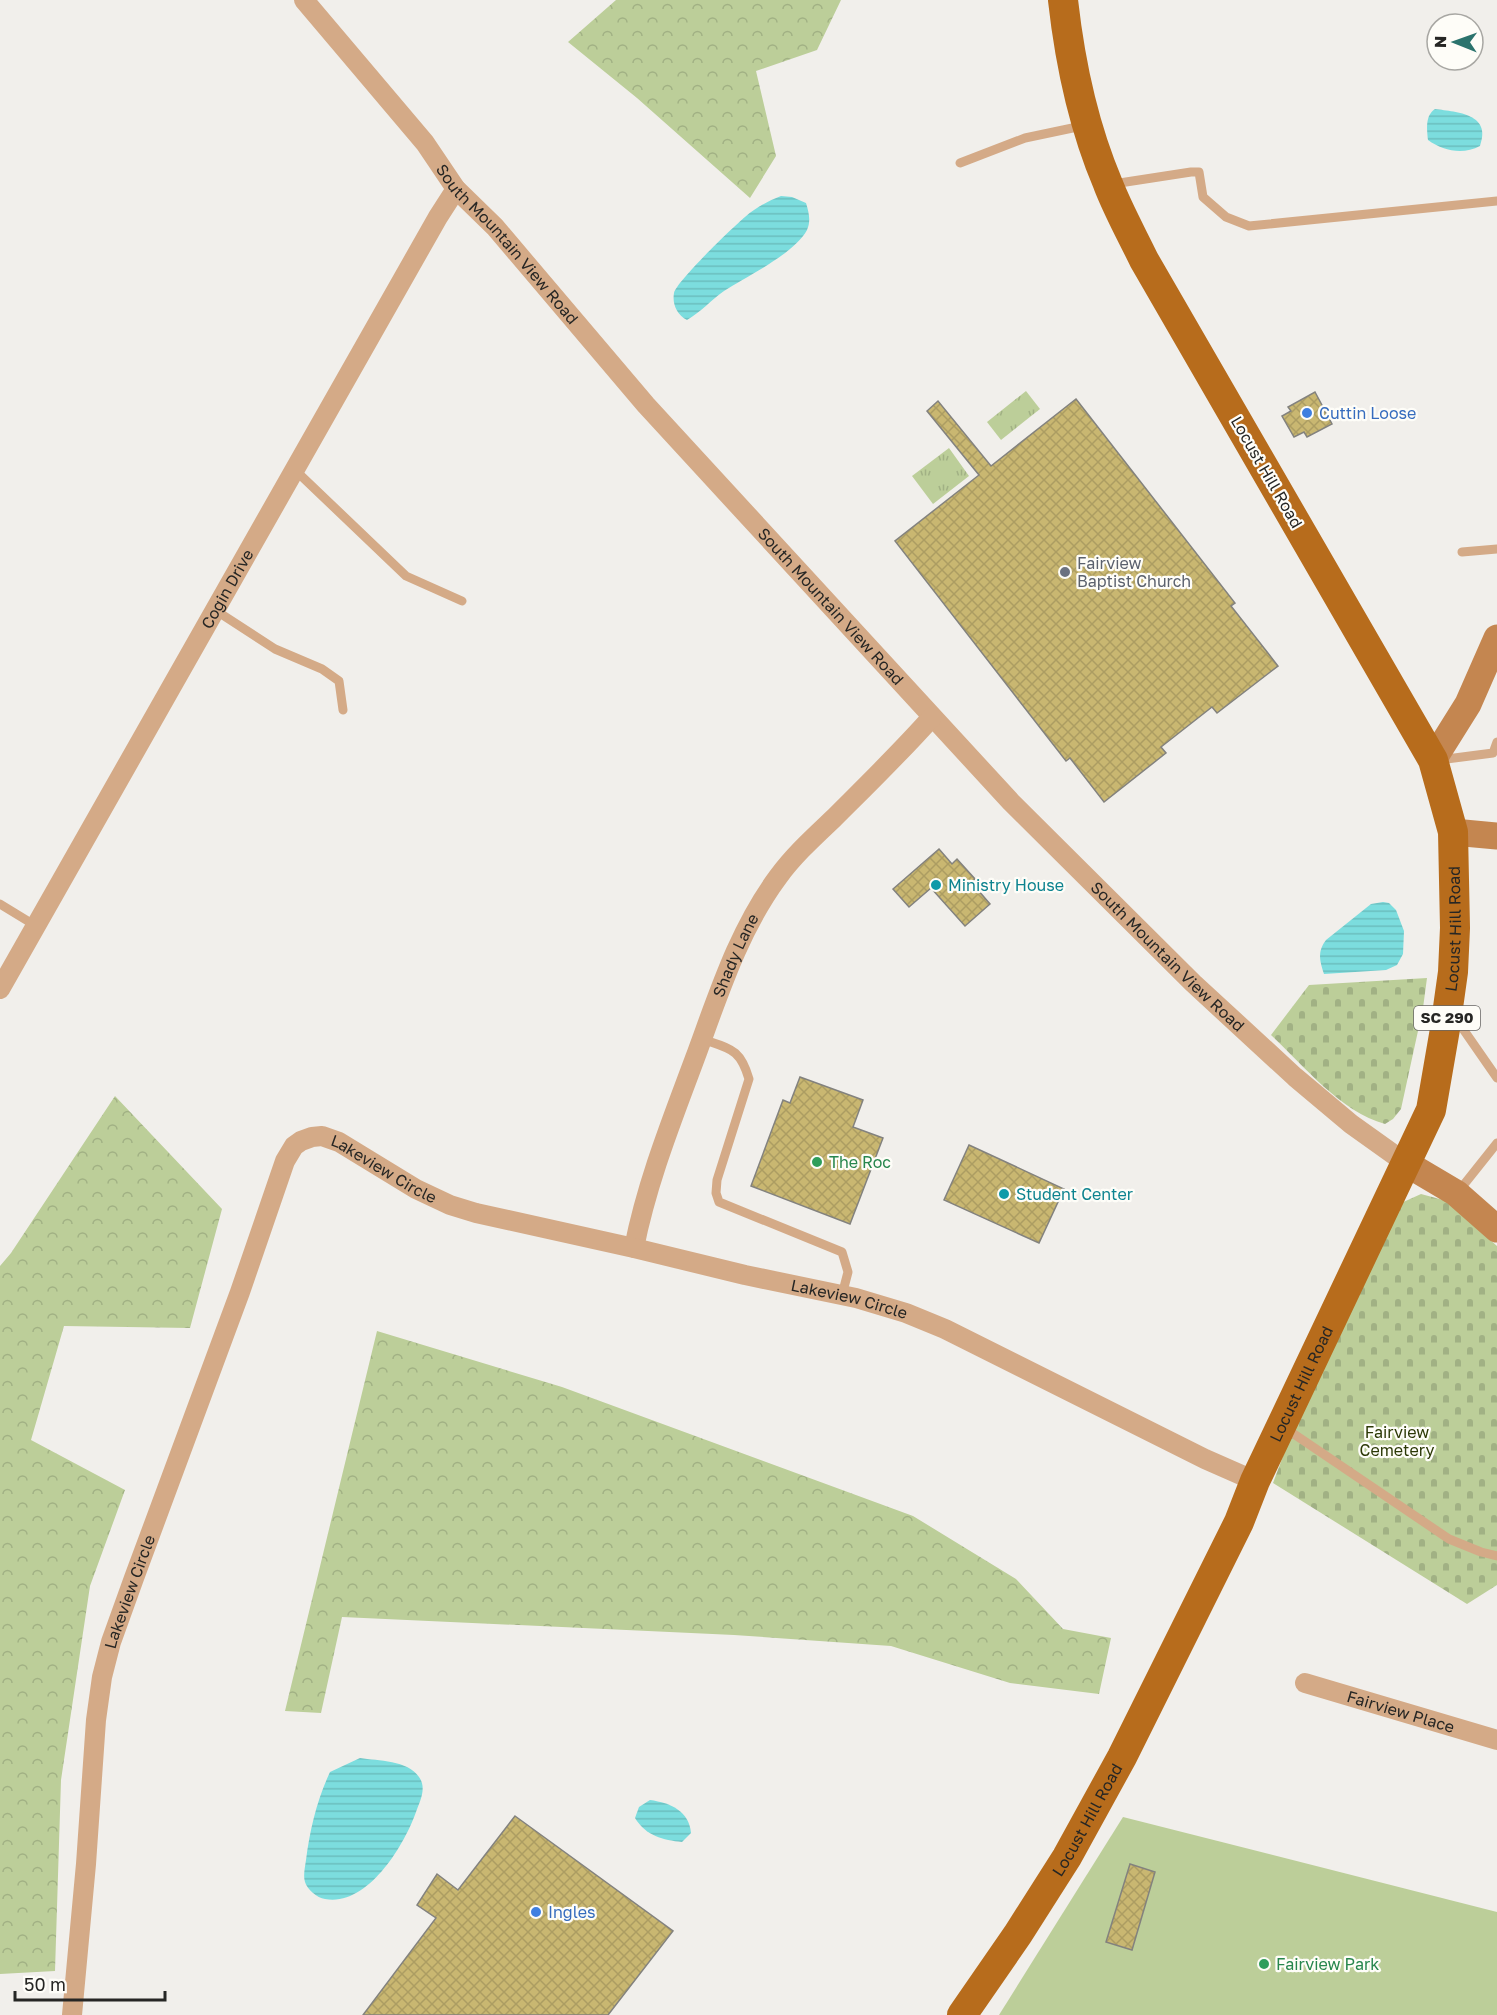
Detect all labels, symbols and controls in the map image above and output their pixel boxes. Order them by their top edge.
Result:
north arrow [1425,12,1485,72]
text: N [1430,35,1450,48]
street label: South Mountain View Road [432,160,583,328]
place label: Cuttin Loose [1319,403,1416,423]
marker: Cuttin Loose [1300,406,1314,420]
street label: Locust Hill Road [1227,413,1307,531]
street label: South Mountain View Road [754,523,908,689]
street label: Cogin Drive [197,546,257,632]
place label: Fairview Baptist Church [1077,553,1191,591]
marker: Fairview Baptist Church [1058,565,1072,579]
street label: Locust Hill Road [1440,866,1465,993]
place label: Ministry House [948,875,1064,895]
street label: South Mountain View Road [1087,877,1249,1036]
marker: Ministry House [929,878,943,892]
street label: Shady Lane [708,910,763,1000]
road number: SC 290 [1414,1006,1480,1030]
street label: Lakeview Circle [328,1130,440,1207]
place label: The Roc [829,1152,891,1172]
marker: The Roc [810,1155,824,1169]
place label: Student Center [1016,1184,1133,1204]
marker: Student Center [997,1187,1011,1201]
street label: Lakeview Circle [789,1275,910,1323]
street label: Locust Hill Road [1265,1323,1337,1445]
park label: Fairview Cemetery [1360,1422,1435,1460]
street label: Lakeview Circle [100,1532,159,1651]
street label: Fairview Place [1345,1686,1457,1737]
street label: Locust Hill Road [1047,1760,1126,1880]
place label: Ingles [548,1902,595,1922]
marker: Ingles [529,1905,543,1919]
place label: Fairview Park [1276,1954,1379,1974]
marker: Fairview Park [1257,1957,1271,1971]
scale bar [15,1964,165,2002]
text: 50 m [24,1973,66,1995]

